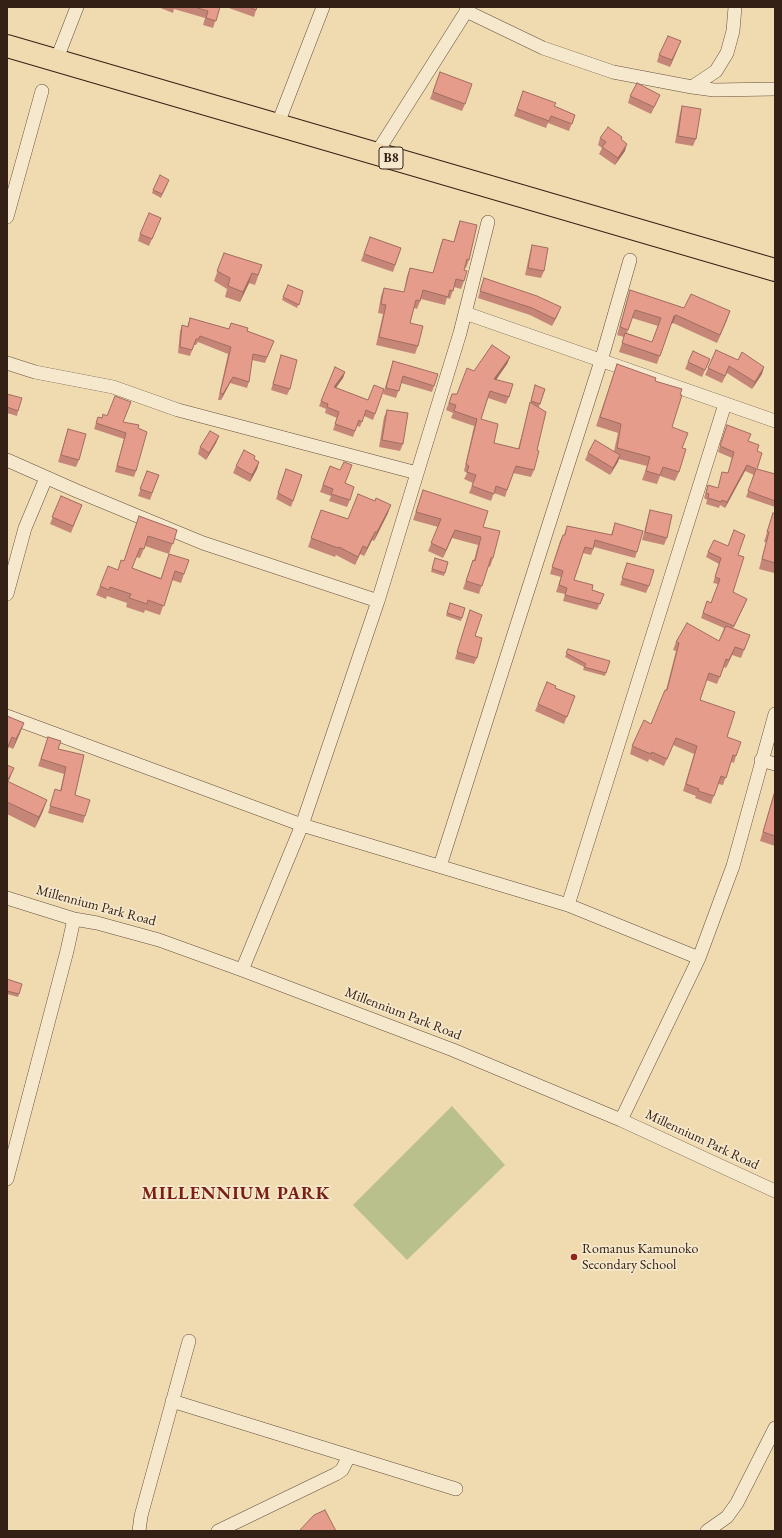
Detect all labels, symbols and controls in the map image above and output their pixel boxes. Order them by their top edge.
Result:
road number: B8 [379,147,403,169]
street label: Millennium Park Road [34,882,158,930]
street label: Millennium Park Road [342,984,464,1044]
street label: Millennium Park Road [643,1106,761,1174]
district label: MILLENNIUM PARK [142,1183,330,1205]
place label: Romanus Kamunoko Secondary School [582,1241,698,1274]
marker: Romanus Kamunoko Secondary School [569,1252,579,1262]

